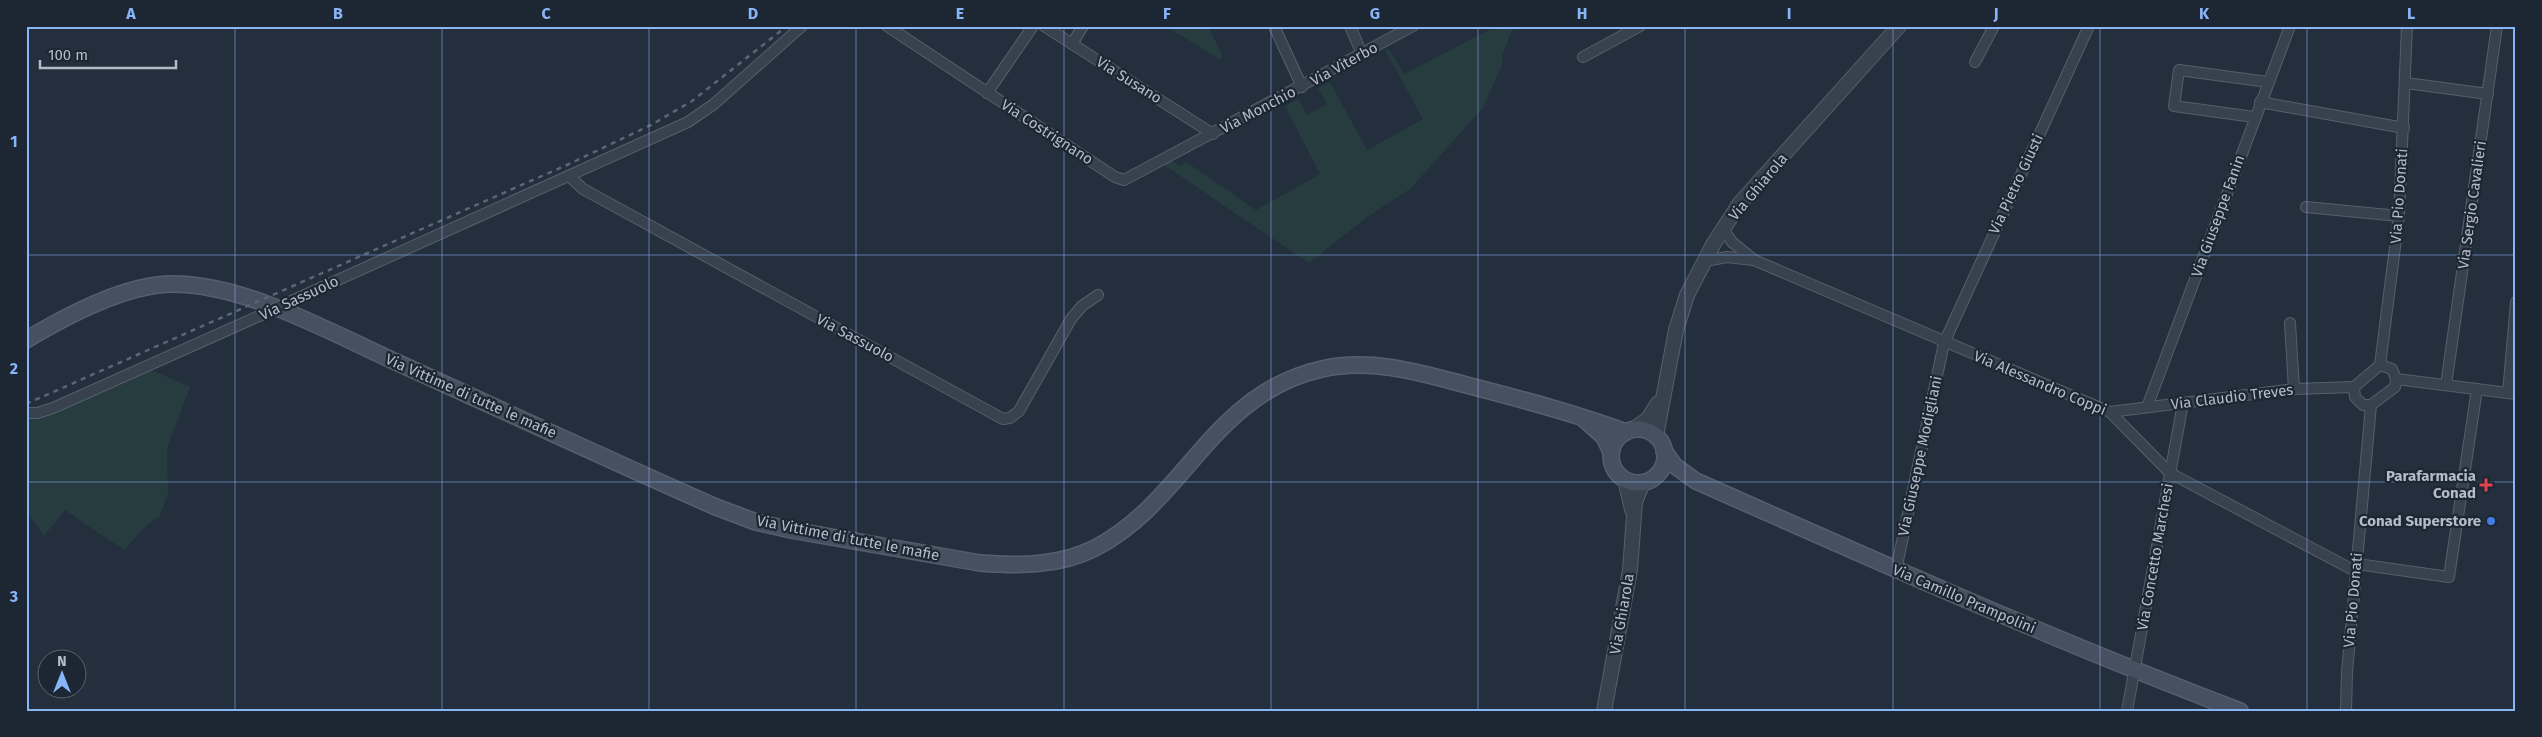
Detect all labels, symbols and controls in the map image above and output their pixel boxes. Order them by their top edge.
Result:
text: A [125,4,136,23]
text: B [333,4,343,23]
text: C [541,4,551,23]
text: D [748,4,758,23]
text: E [956,4,964,23]
text: F [1163,4,1171,23]
text: G [1370,4,1380,23]
text: H [1577,4,1587,23]
text: I [1787,4,1791,23]
text: J [1992,4,1999,23]
text: K [2199,4,2210,23]
text: L [2407,4,2415,23]
scale bar [40,38,176,70]
street label: Via Viterbo [1307,38,1381,90]
text: 100 m [48,46,88,64]
street label: Via Susano [1093,53,1165,107]
street label: Via Monchio [1217,83,1299,137]
street label: Via Costrignano [998,96,1096,168]
street label: Via Pietro Giusti [1985,131,2047,237]
text: 1 [10,132,18,151]
street label: Via Sergio Cavalieri [2454,140,2490,270]
street label: Via Pio Donati [2387,148,2411,244]
street label: Via Ghiarola [1725,150,1791,224]
street label: Via Giuseppe Fanin [2188,152,2248,280]
street label: Via Sassuolo [257,272,341,324]
street label: Via Sassuolo [813,310,897,366]
street label: Via Alessandro Coppi [1971,347,2109,419]
street label: Via Vittime di tutte le mafie [383,350,559,442]
text: 2 [10,359,18,378]
street label: Via Giuseppe Modigliani [1894,374,1946,538]
street label: Via Claudio Treves [2170,381,2294,413]
place label: Parafarmacia Conad [2386,467,2476,502]
marker: Parafarmacia Conad [2480,479,2492,491]
street label: Via Concetto Marchesi [2133,482,2177,632]
street label: Via Vittime di tutte le mafie [755,511,941,565]
place label: Conad Superstore [2359,512,2481,530]
marker: Conad Superstore [2485,515,2497,527]
street label: Via Pio Donati [2340,552,2366,648]
street label: Via Camillo Prampolini [1890,561,2038,637]
street label: Via Ghiarola [1606,572,1638,656]
text: 3 [9,587,18,606]
north arrow [38,650,88,700]
text: N [57,653,67,670]

